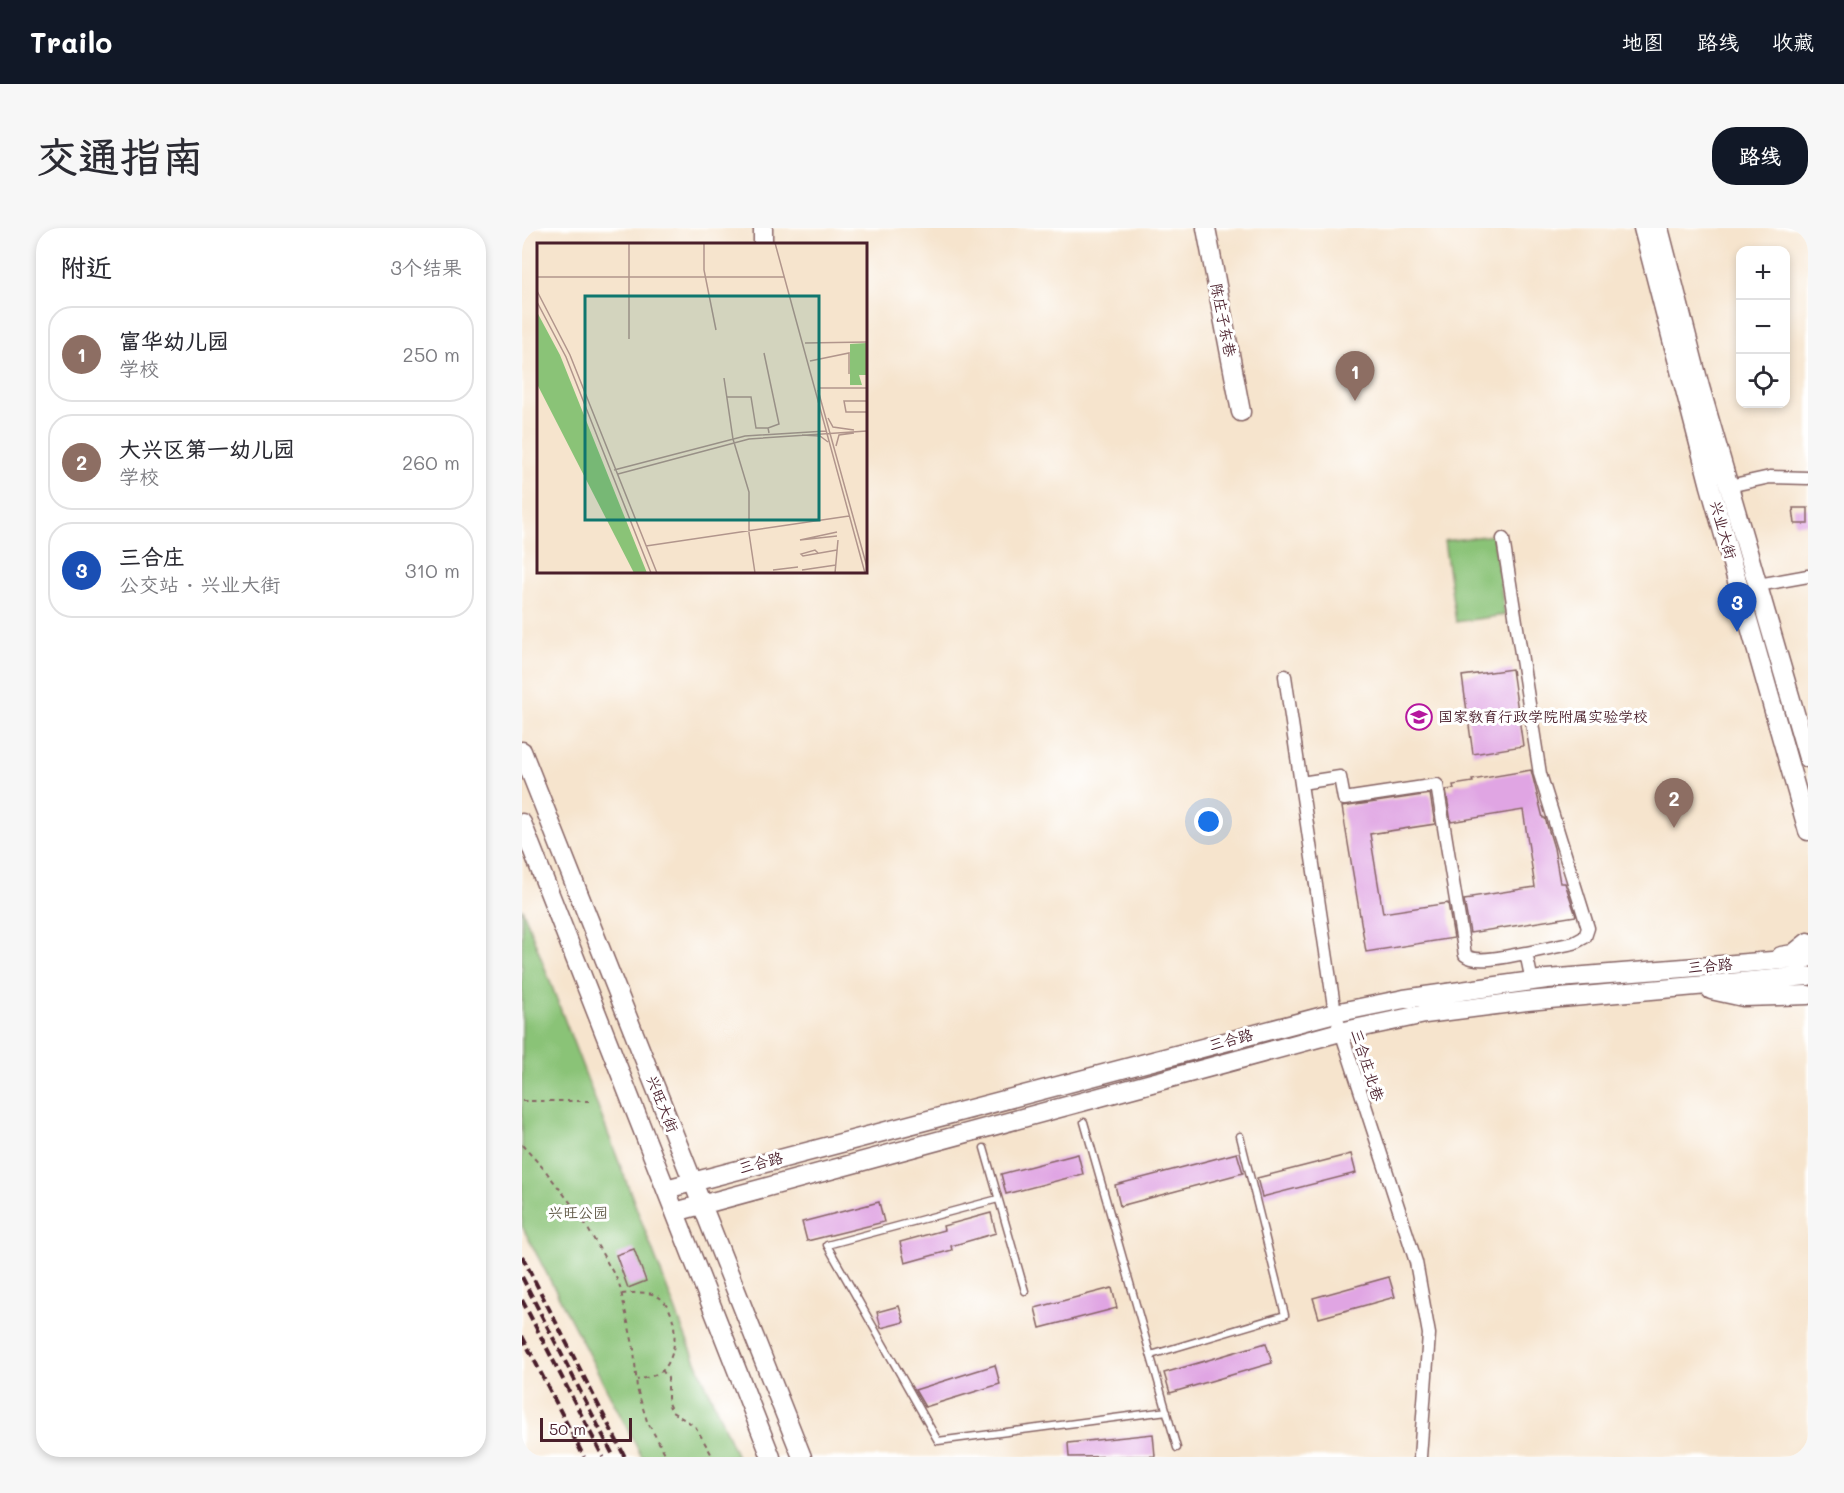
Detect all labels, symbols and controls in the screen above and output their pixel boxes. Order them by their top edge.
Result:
text: Trailo [30,24,112,60]
text: 地图 [1622,28,1664,55]
text: 路线 [1697,28,1739,55]
text: 收藏 [1772,28,1814,55]
button: 路线 [1712,127,1808,185]
text: 交通指南 [36,128,204,183]
inset map [537,243,867,573]
map controls [1736,246,1790,408]
button: + [1736,246,1790,300]
text: 附近 [60,250,112,284]
text: 3个结果 [390,254,462,280]
street label: 陈庄子东巷 [1207,281,1241,359]
button: − [1736,300,1790,354]
text: 富华幼儿园 [119,326,229,355]
text: 1 [77,341,86,367]
text: 250 m [403,341,460,367]
pin: 1 [1336,352,1374,401]
button: locate [1736,354,1790,408]
text: 学校 [119,355,159,381]
text: 大兴区第一幼儿园 [119,434,295,463]
text: 2 [76,449,87,475]
text: 260 m [402,449,460,475]
text: 学校 [119,463,159,489]
street label: 兴业大街 [1706,498,1742,561]
text: 三合庄 [119,542,185,571]
text: 3 [76,557,88,583]
text: 310 m [405,557,460,583]
text: 公交站 · 兴业大街 [119,571,281,597]
pin: 3 [1718,582,1756,632]
school or university icon: 国家教育行政学院附属实验学校 [1404,702,1434,732]
place label: 国家教育行政学院附属实验学校 [1438,706,1648,726]
pin: 2 [1654,778,1694,828]
your location [1194,807,1223,836]
street label: 三合路 [1687,953,1733,977]
street label: 三合路 [1206,1024,1255,1055]
street label: 三合庄北巷 [1347,1026,1389,1103]
street label: 兴旺大街 [642,1072,683,1135]
street label: 三合路 [736,1147,785,1178]
park label: 兴旺公园 [548,1202,608,1222]
scale bar [540,1415,632,1442]
text: 50 m [549,1418,586,1439]

